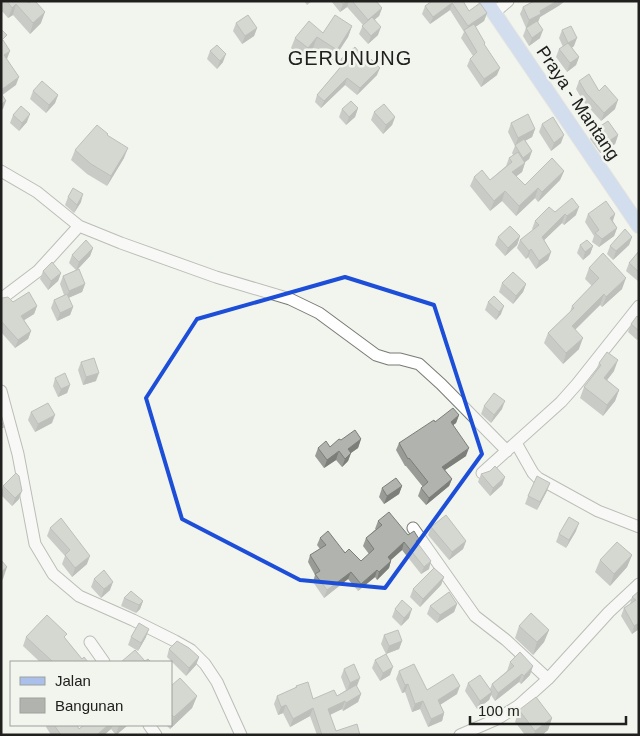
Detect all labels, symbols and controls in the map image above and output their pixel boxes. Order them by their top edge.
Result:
street label: Praya - Mantang [533,42,623,164]
district label: GERUNUNG [288,47,412,69]
legend [10,661,172,726]
text: Jalan [55,672,91,689]
scale bar [470,694,626,726]
text: Bangunan [55,697,123,714]
text: 100 m [478,702,520,719]

